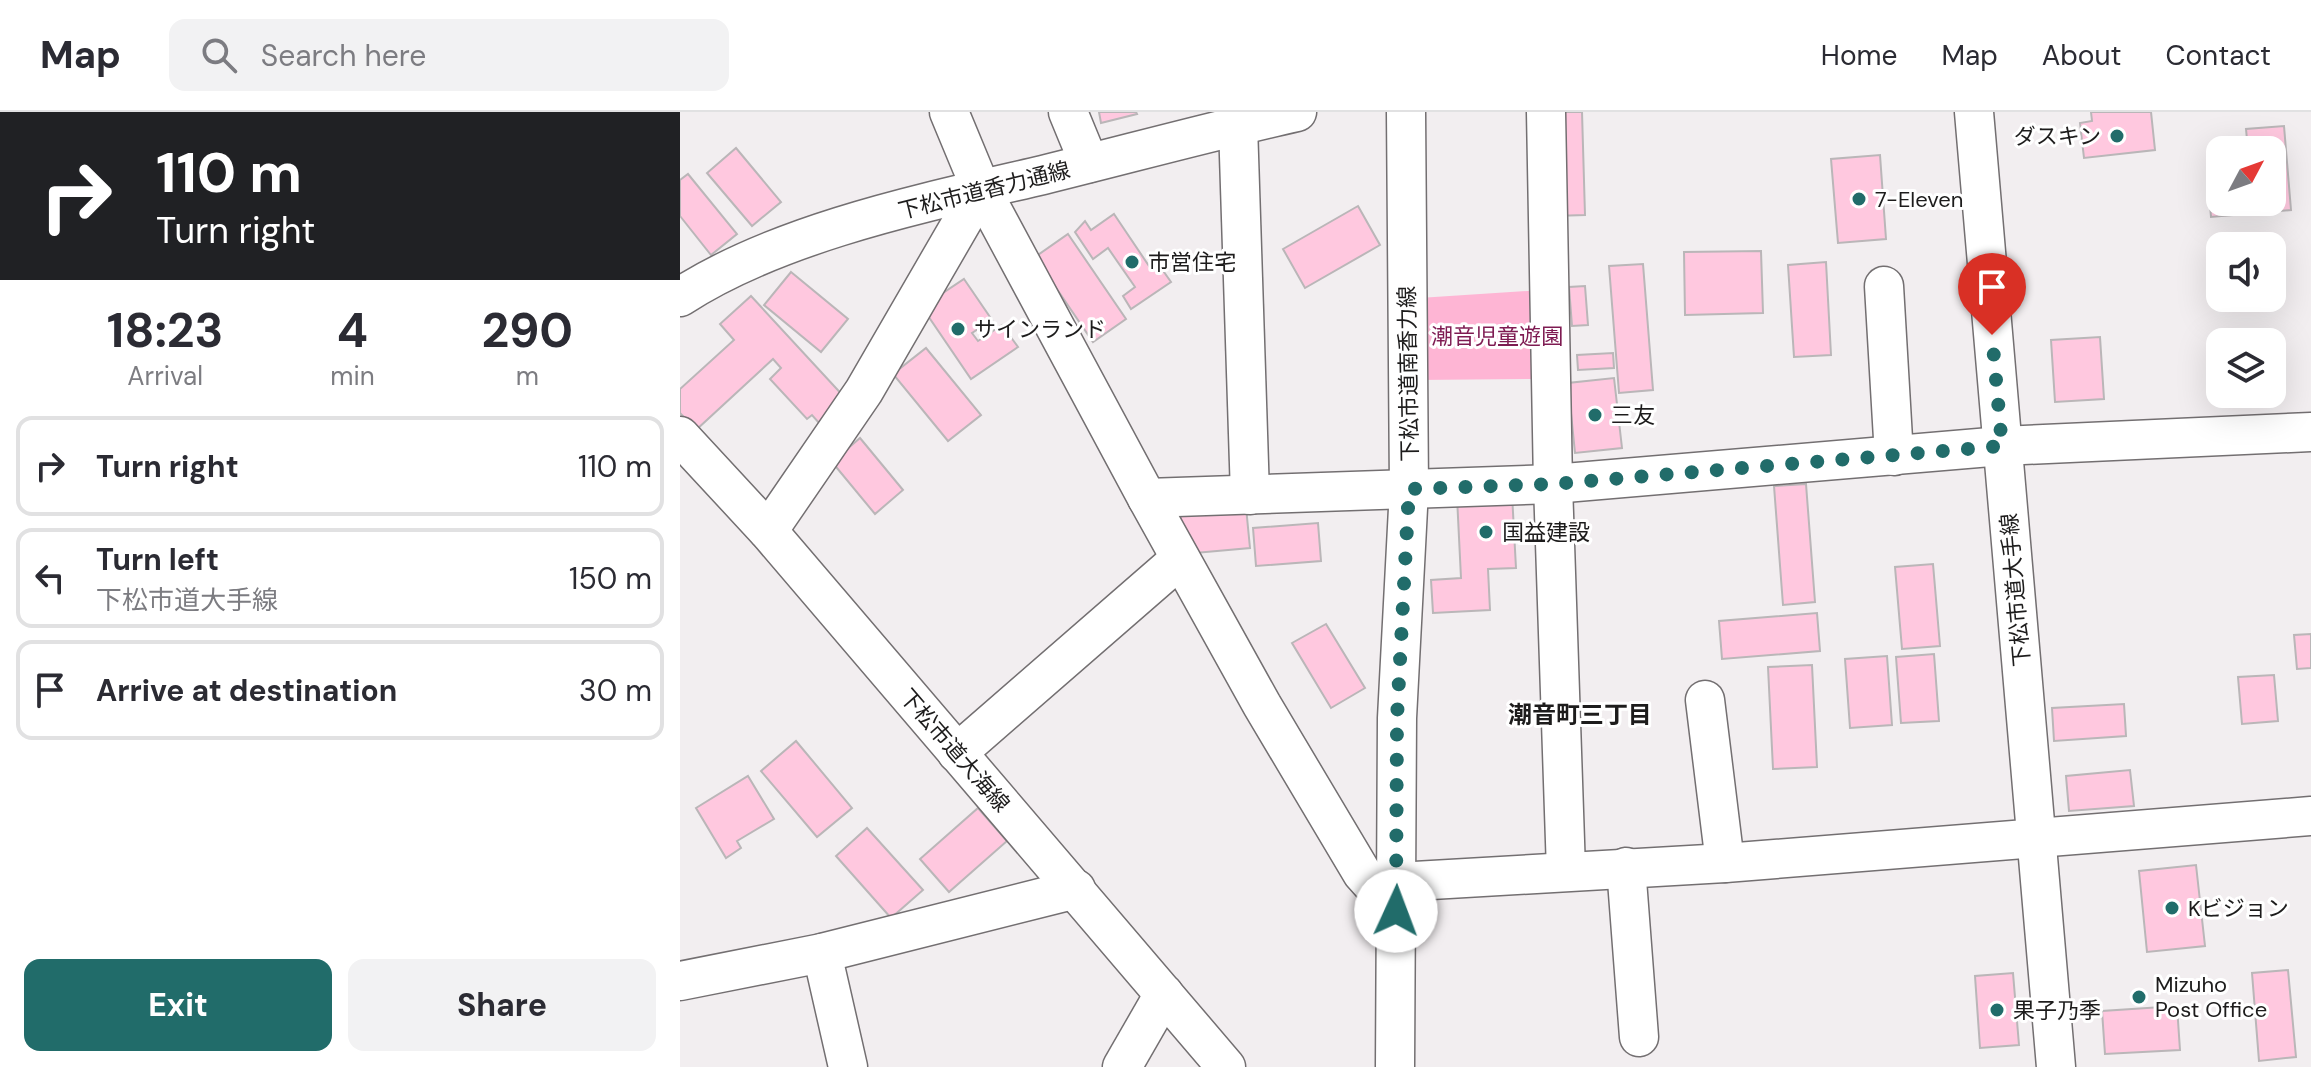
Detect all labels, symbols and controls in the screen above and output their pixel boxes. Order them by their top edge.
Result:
search box [169,19,729,91]
text: Map [40,30,121,80]
icon: search [197,33,241,77]
text: Search here [261,36,426,75]
text: Home [1821,37,1897,74]
text: Map [1941,37,1998,74]
text: About [2042,37,2121,74]
text: Contact [2165,37,2271,74]
place label: ダスキン [2014,122,2101,151]
marker: ダスキン [2108,127,2126,145]
text: 110 m [156,136,302,209]
north arrow [2206,136,2286,216]
map controls [2206,136,2286,408]
icon: right [24,144,128,248]
street label: 下松市道香力通線 [895,155,1073,226]
place label: 7-Eleven [1875,185,1963,214]
marker: 7-Eleven [1850,190,1868,208]
text: Turn right [156,207,315,254]
button: sound [2206,232,2286,312]
place label: 市営住宅 [1148,248,1236,277]
marker: 市営住宅 [1123,253,1141,271]
pin [1958,253,2026,335]
icon: arrive [1970,265,2014,309]
street label: 下松市道南香力線 [1392,286,1425,462]
text: 18:23 [107,299,223,362]
text: 4 [337,299,368,362]
text: 290 [481,299,573,362]
place label: サインランド [974,315,1106,344]
marker: サインランド [949,320,967,338]
park label: 潮音児童遊園 [1431,322,1563,351]
button: layers [2206,328,2286,408]
text: Arrival [127,359,203,393]
text: min [330,359,375,393]
text: m [516,359,539,393]
place label: 三友 [1611,401,1655,430]
marker: 三友 [1586,406,1604,424]
icon: right [28,444,72,488]
text: Turn right [96,447,239,486]
text: 110 m [578,447,652,486]
street label: 下松市道大手線 [1994,512,2037,668]
place label: 国益建設 [1502,518,1590,547]
marker: 国益建設 [1477,523,1495,541]
text: Turn left [96,540,219,579]
icon: left [28,556,72,600]
text: 150 m [569,559,652,598]
text: 下松市道大手線 [96,583,278,617]
icon: arrive [28,668,72,712]
text: Arrive at destination [96,671,397,710]
text: 30 m [579,671,652,710]
street label: 下松市道大海線 [893,683,1016,818]
district label: 潮音町三丁目 [1508,699,1652,730]
position arrow [1354,869,1438,953]
place label: Kビジョン [2188,894,2289,923]
marker: Kビジョン [2163,899,2181,917]
button: Exit [24,959,332,1051]
button: Share [348,959,656,1051]
place label: Mizuho Post Office [2155,970,2267,1024]
marker: Mizuho Post Office [2130,988,2148,1006]
place label: 果子乃季 [2013,996,2101,1025]
marker: 果子乃季 [1988,1001,2006,1019]

